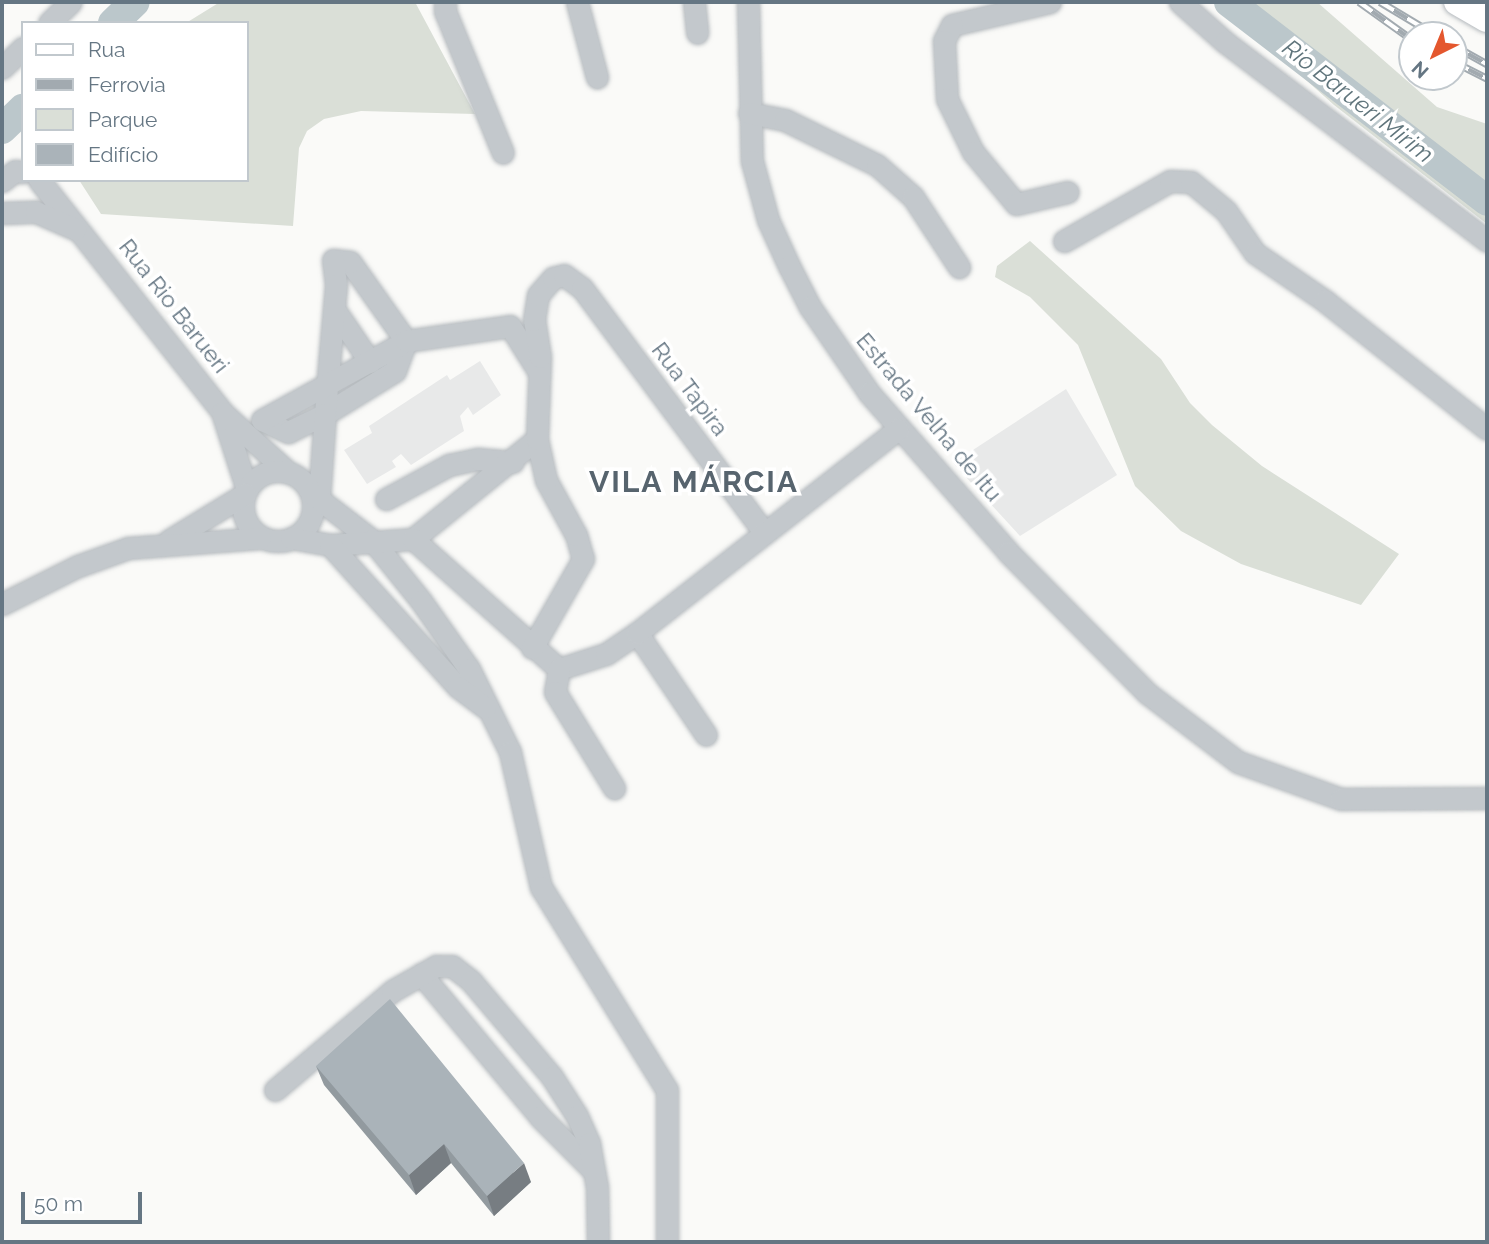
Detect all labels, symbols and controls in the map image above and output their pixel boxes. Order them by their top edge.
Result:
legend [21,21,248,182]
north arrow [1398,21,1468,91]
water label: Rio Barueri Mirim [1277,33,1439,169]
text: Rua [88,37,125,62]
text: N [1407,57,1433,83]
text: Ferrovia [88,72,166,97]
text: Parque [88,107,157,132]
text: Edifício [88,142,158,167]
street label: Rua Rio Barueri [113,233,235,379]
street label: Estrada Velha de Itu [850,327,1008,507]
street label: Rua Tapira [646,336,734,442]
district label: VILA MÁRCIA [590,464,798,500]
scale bar [24,1178,145,1222]
text: 50 m [34,1191,83,1216]

